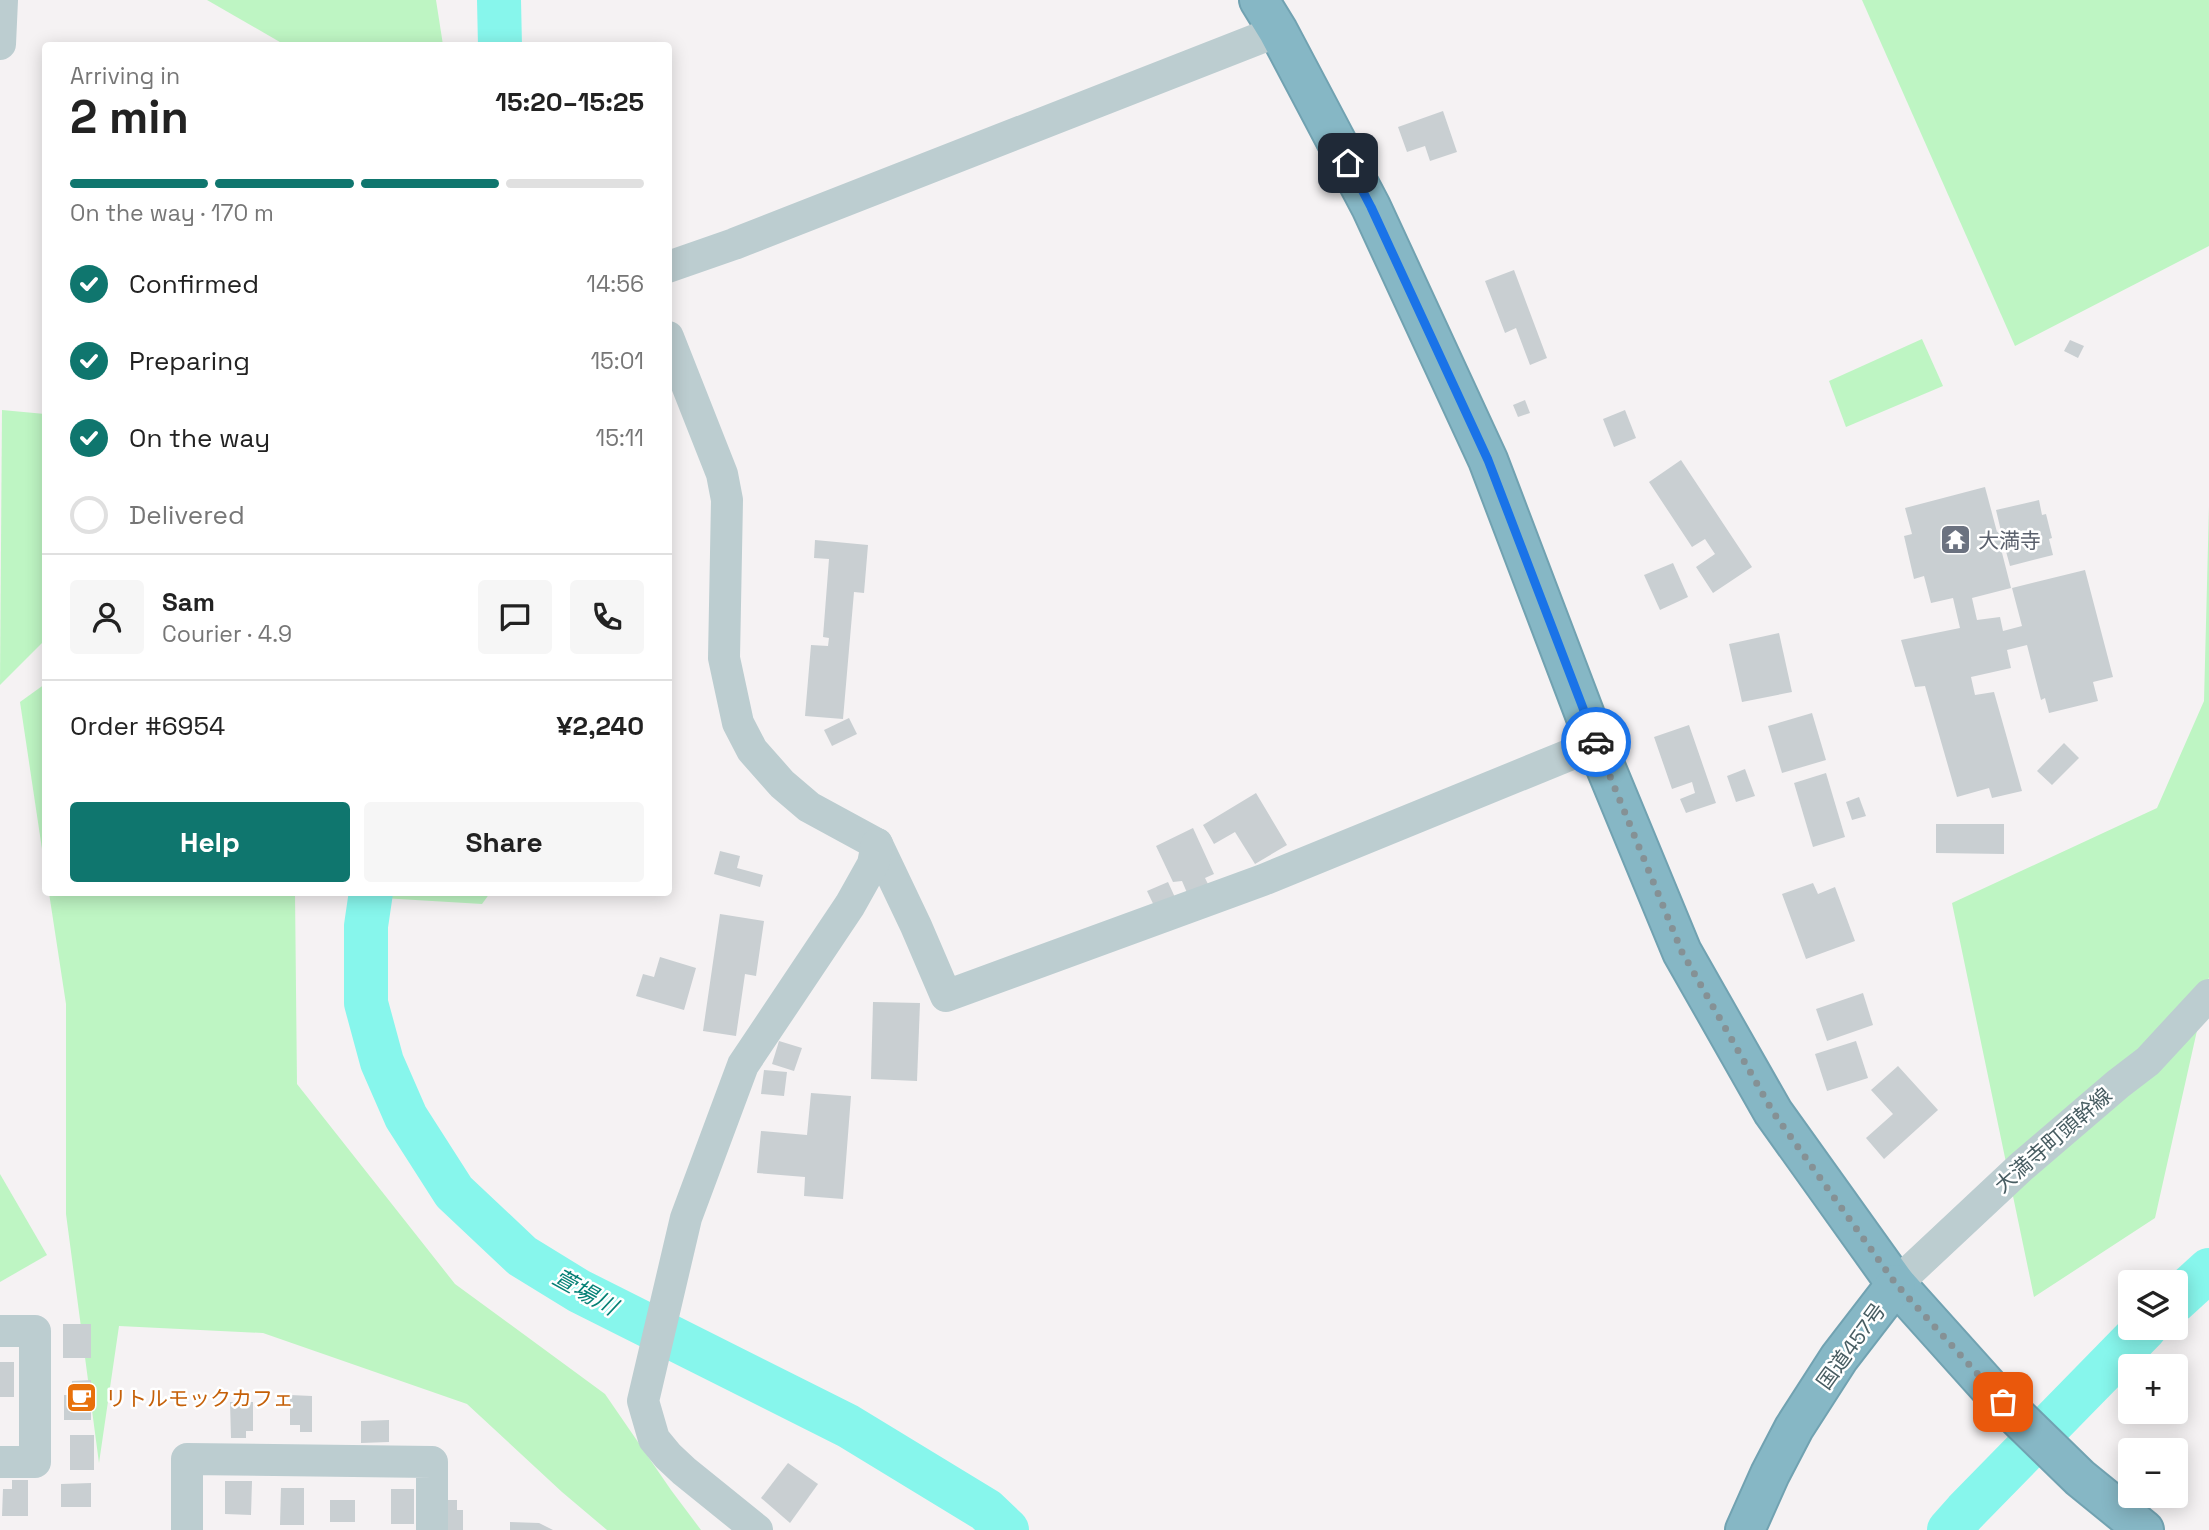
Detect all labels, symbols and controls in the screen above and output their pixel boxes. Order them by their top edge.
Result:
text: Arriving in [70,61,180,91]
text: 15:20–15:25 [495,85,644,119]
text: 2 min [70,88,189,146]
pin [1318,133,1378,193]
icon: home [1329,144,1367,182]
text: On the way · 170 m [70,198,274,228]
icon: check [70,265,108,303]
text: Confirmed [129,267,259,301]
text: 14:56 [586,269,644,299]
icon: check [70,342,108,380]
text: Preparing [129,344,250,378]
text: 15:01 [590,346,644,376]
icon: check [70,419,108,457]
text: On the way [129,421,270,455]
text: 15:11 [596,423,644,453]
text: Delivered [129,498,245,532]
temple icon: 大満寺 [1938,523,1972,557]
place label: 大満寺 [1978,527,2041,554]
button: person [70,580,144,654]
button: chat [478,580,552,654]
button: phone [570,580,644,654]
text: Sam [162,585,215,619]
text: Courier · 4.9 [162,619,292,649]
courier [1561,707,1631,777]
text: Order #6954 [70,709,225,743]
text: ¥2,240 [556,709,644,743]
icon: car [1577,723,1615,761]
button: Help [70,802,350,882]
button: Share [364,802,644,882]
street label: 大満寺町頭幹線 [1989,1082,2117,1198]
water label: 萱場川 [548,1262,625,1323]
map controls [2118,1270,2188,1508]
button: layers [2118,1270,2188,1340]
street label: 国道457号 [1811,1297,1891,1395]
button: + [2118,1354,2188,1424]
pin [1973,1372,2033,1432]
cafe icon: リトルモックカフェ [65,1381,99,1415]
icon: bag [1984,1383,2022,1421]
place label: リトルモックカフェ [105,1385,294,1412]
button: − [2118,1438,2188,1508]

